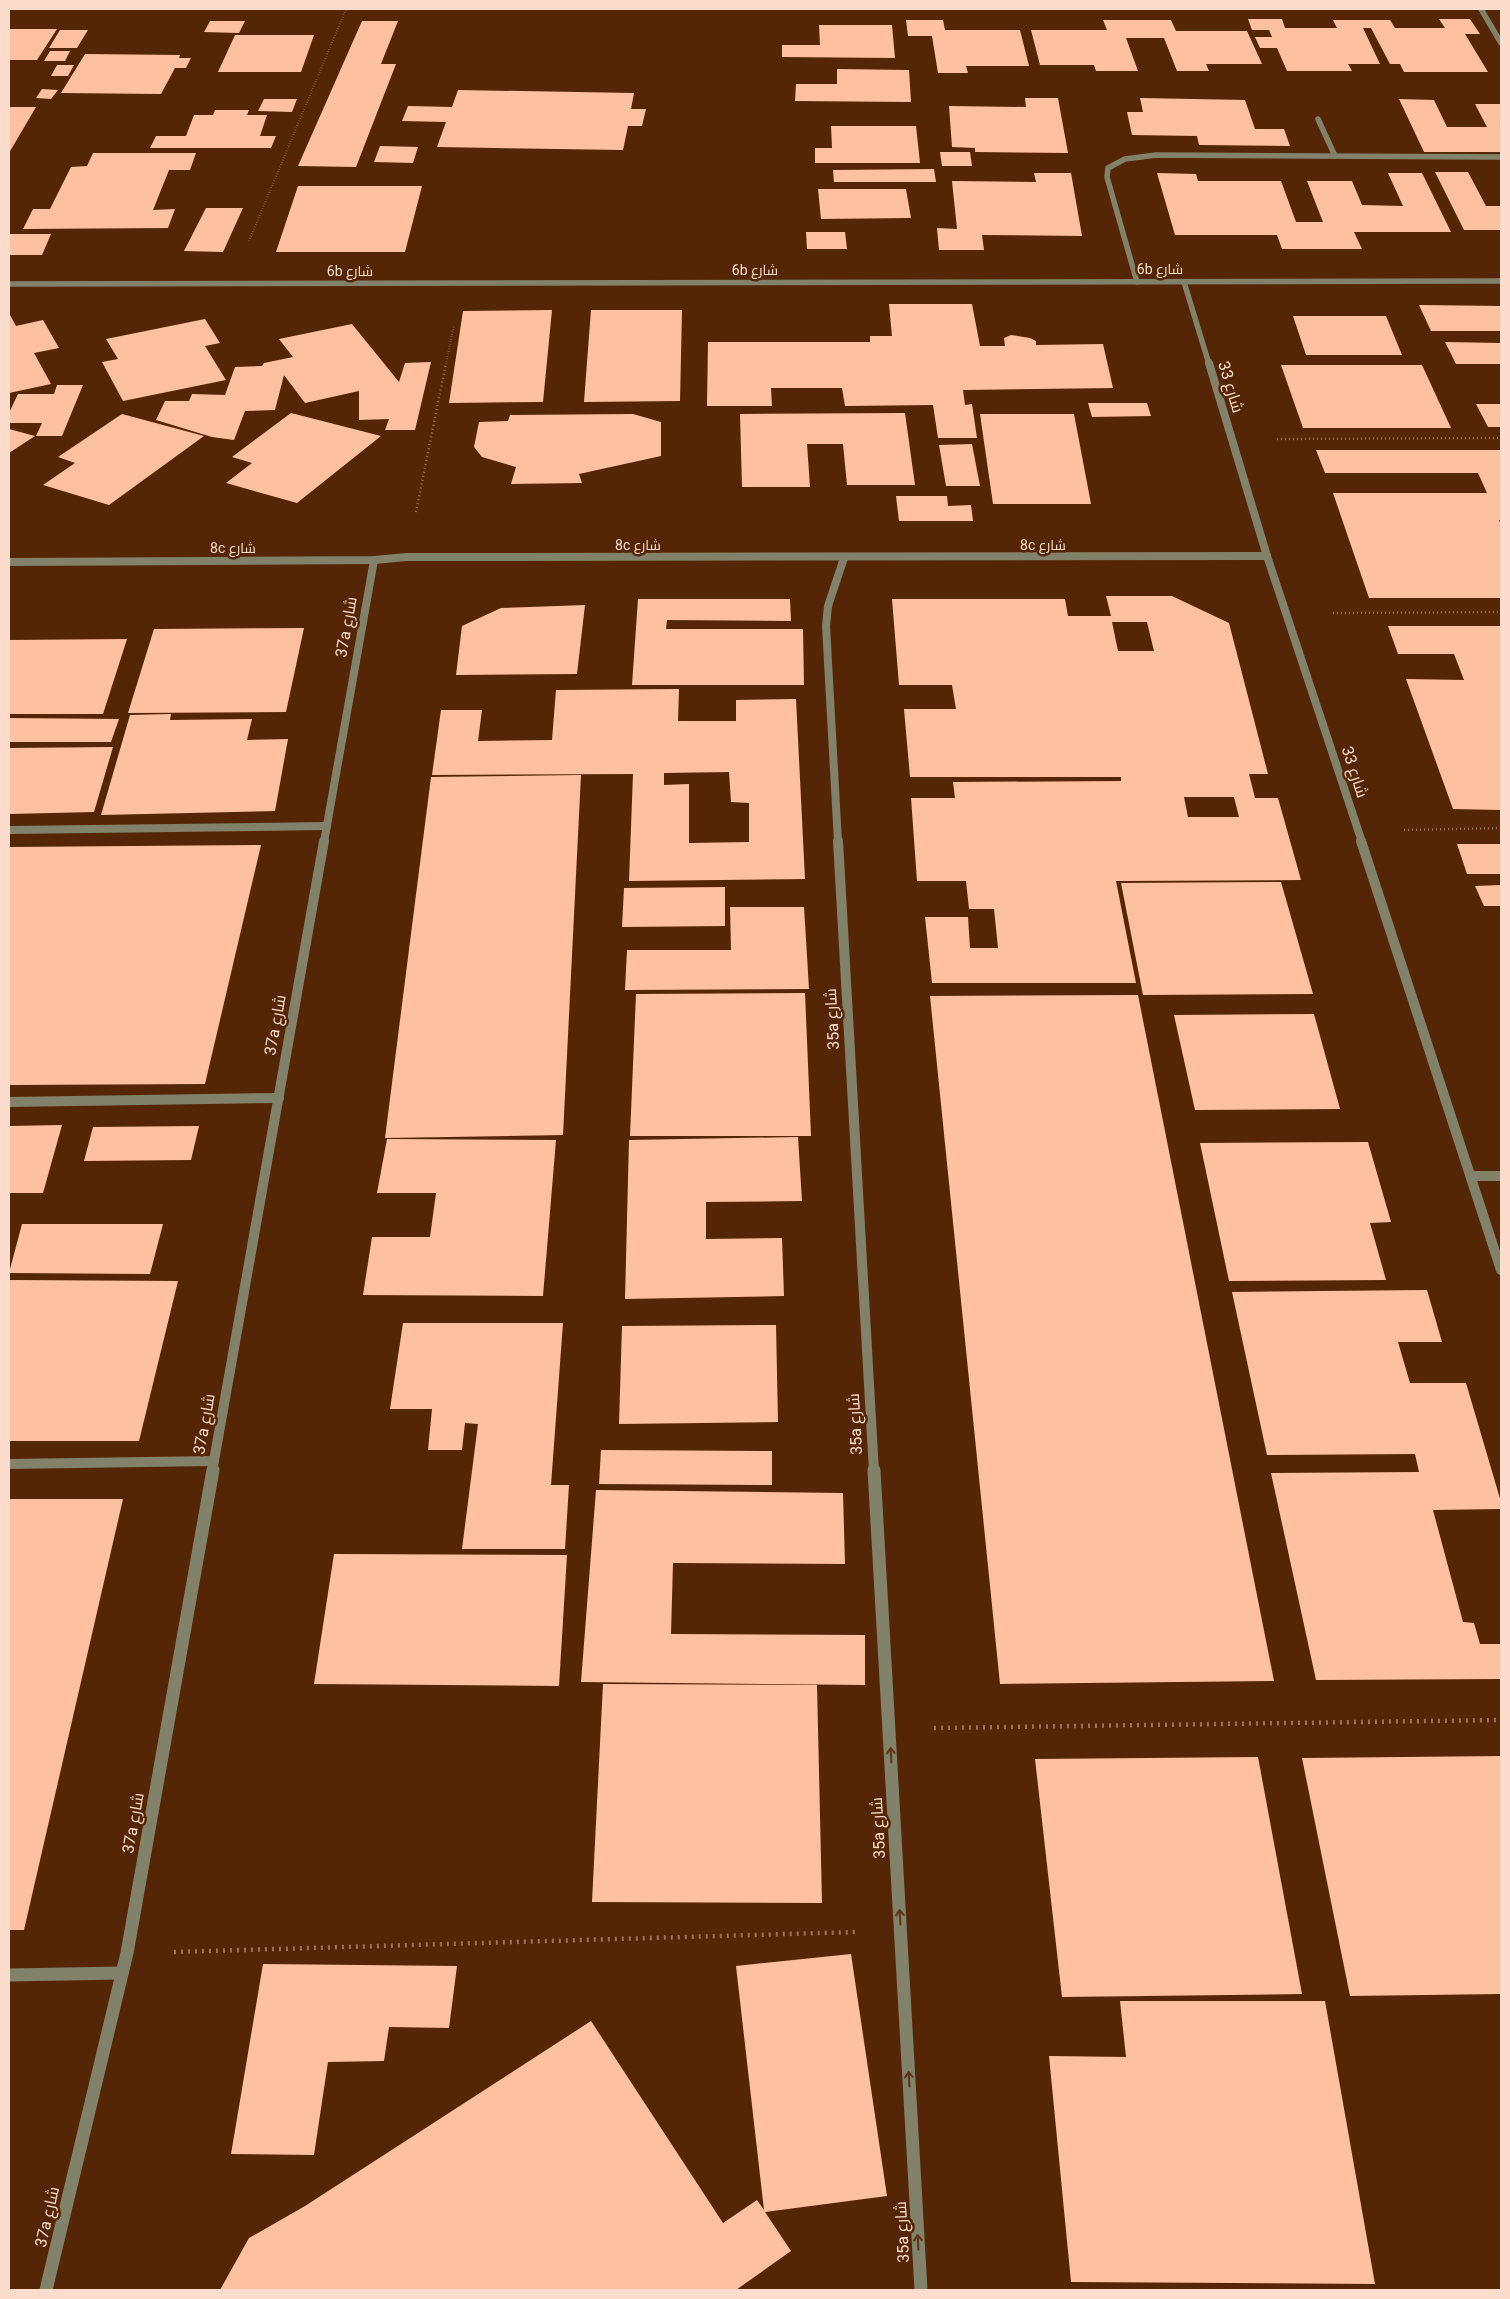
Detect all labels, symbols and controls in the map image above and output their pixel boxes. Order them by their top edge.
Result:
street label: 6b شارع [1137,261,1183,278]
street label: 6b شارع [732,262,778,279]
street label: 6b شارع [327,263,373,280]
street label: شارع 33 [1212,359,1248,416]
street label: 8c شارع [615,537,661,554]
street label: 8c شارع [1020,537,1066,554]
street label: 8c شارع [210,540,256,557]
street label: 37a شارع [331,595,363,659]
street label: شارع 33 [1336,744,1372,801]
street label: 35a شارع [821,988,845,1050]
street label: 37a شارع [260,993,292,1057]
street label: 37a شارع [189,1392,221,1456]
street label: 35a شارع [844,1393,868,1455]
one-way arrow [886,1747,895,1763]
street label: 37a شارع [118,1791,150,1855]
street label: 35a شارع [867,1797,891,1859]
one-way arrow [895,1909,904,1925]
one-way arrow [905,2072,914,2088]
street label: 37a شارع [31,2185,65,2250]
street label: 35a شارع [891,2201,915,2263]
one-way arrow [914,2234,923,2250]

